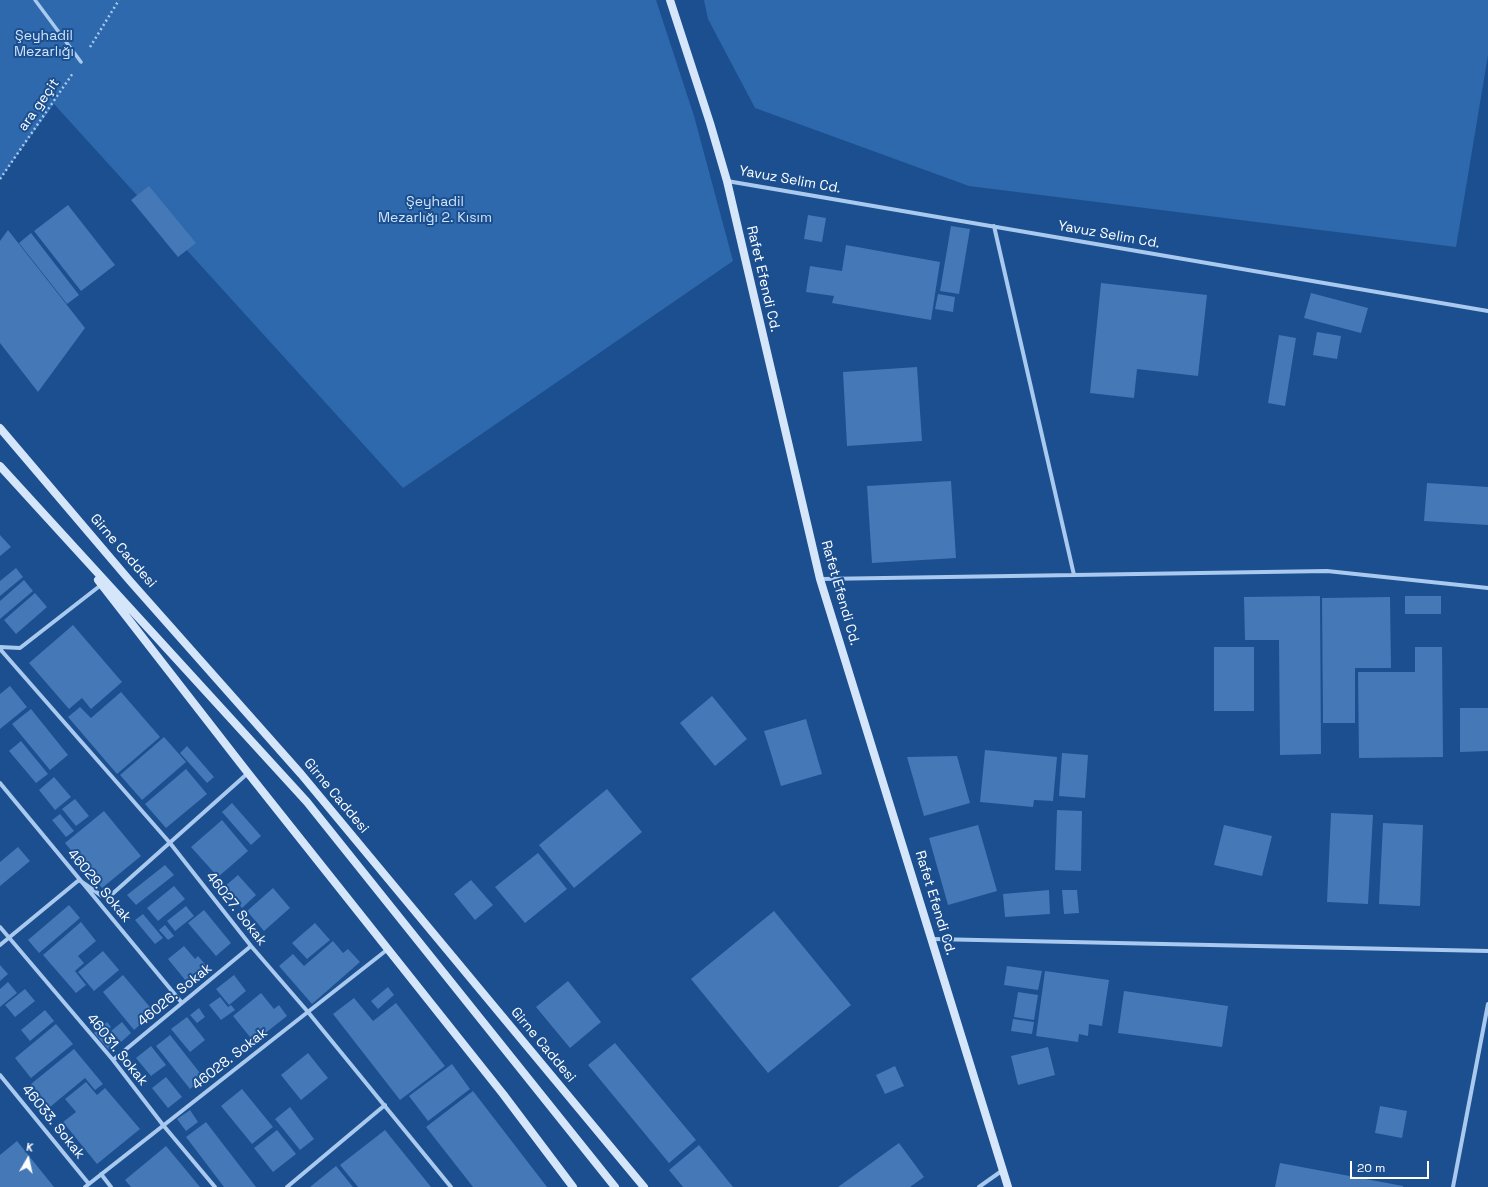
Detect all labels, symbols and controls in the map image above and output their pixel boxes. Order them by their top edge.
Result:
park label: Şeyhadil Mezarlığı [14,28,74,60]
street label: ara geçit [15,76,63,134]
street label: Yavuz Selim Cd. [738,163,842,197]
park label: Şeyhadil Mezarlığı 2. Kısım [378,194,492,226]
street label: Yavuz Selim Cd. [1057,218,1161,252]
street label: Rafet Efendi Cd. [743,224,783,334]
street label: Girne Caddesi [86,511,160,591]
street label: Rafet Efendi Cd. [817,539,863,647]
street label: Girne Caddesi [300,755,372,837]
street label: 46029. Sokak [63,846,135,926]
street label: Rafet Efendi Cd. [911,849,959,957]
street label: 46027. Sokak [202,869,270,949]
street label: 46026. Sokak [135,960,215,1030]
street label: Girne Caddesi [507,1004,579,1086]
street label: 46031. Sokak [83,1011,151,1089]
street label: 46028. Sokak [189,1024,271,1094]
street label: 46033. Sokak [18,1082,88,1162]
north arrow [8,1139,48,1179]
text: K [25,1140,34,1155]
scale bar [1352,1153,1431,1179]
text: 20 m [1357,1160,1385,1176]

